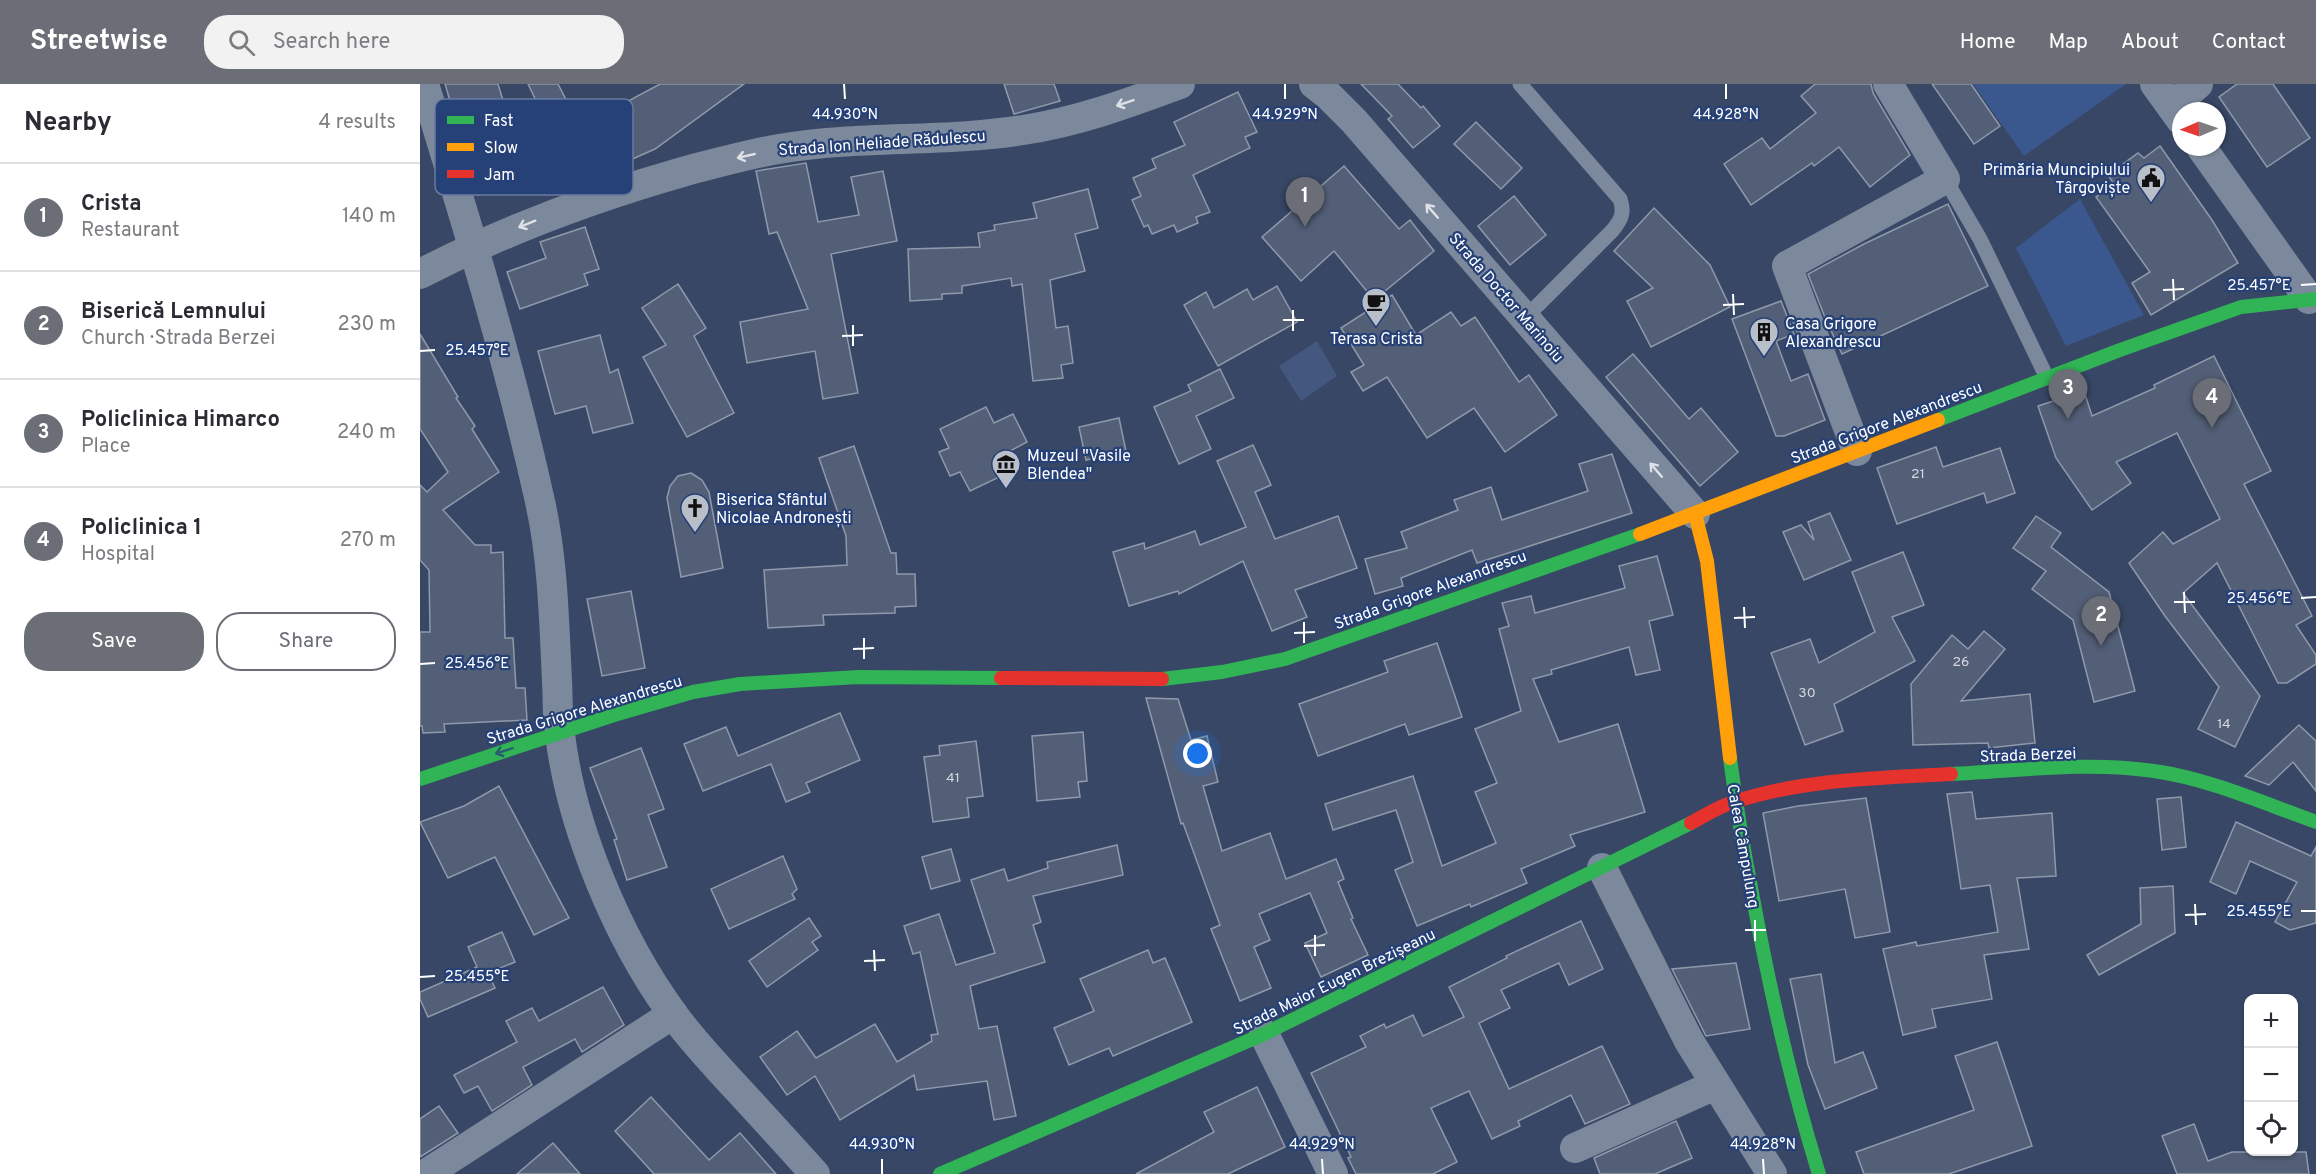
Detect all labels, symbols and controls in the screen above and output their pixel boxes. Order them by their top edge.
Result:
search box [204,15,624,69]
text: Streetwise [30,24,168,60]
icon: search [225,26,258,59]
text: Search here [273,29,390,56]
text: Home [1960,29,2016,56]
text: Map [2049,29,2088,56]
text: About [2121,29,2179,56]
text: Contact [2212,29,2286,56]
legend [435,99,633,195]
one-way arrow [1116,99,1134,110]
north arrow [2172,102,2226,156]
text: 44.930°N [812,106,878,125]
text: 44.929°N [1252,106,1318,125]
text: 44.928°N [1693,106,1759,125]
text: Nearby [24,107,112,140]
text: 4 results [319,110,396,136]
text: Fast [484,112,514,132]
street label: Strada Ion Heliade Rădulescu [778,127,986,161]
text: Slow [484,139,518,159]
one-way arrow [737,151,756,162]
place label: Primăria Muncipiului Târgoviște [1983,161,2130,199]
public building icon: Primăria Muncipiului Târgoviște [2135,162,2167,204]
text: Jam [484,166,515,186]
pin: 1 [1286,178,1324,227]
text: Crista [81,191,142,218]
text: 1 [40,204,48,230]
text: 140 m [342,204,396,230]
one-way arrow [1425,204,1439,219]
text: Restaurant [81,218,180,244]
one-way arrow [518,219,537,230]
street label: Strada Doctor Marinoiu [1444,229,1567,367]
text: 25.457°E [2227,277,2291,296]
cafe icon: Terasa Crista [1360,286,1392,328]
text: Biserică Lemnului [81,299,266,326]
text: 2 [37,312,50,338]
text: 230 m [337,312,396,338]
place label: Casa Grigore Alexandrescu [1785,315,1881,353]
building icon: Casa Grigore Alexandrescu [1748,316,1780,358]
text: Church · Strada Berzei [81,326,275,352]
place label: Terasa Crista [1330,330,1422,350]
text: 25.457°E [445,342,509,361]
pin: 3 [2048,370,2088,419]
street label: Strada Grigore Alexandrescu [1788,378,1985,470]
pin: 4 [2192,378,2232,428]
text: Policlinica Himarco [81,407,280,434]
text: 3 [38,420,50,446]
text: 240 m [337,420,396,446]
text: Place [81,434,131,460]
place label: Muzeul "Vasile Blendea" [1027,447,1131,485]
museum icon: Muzeul "Vasile Blendea" [990,448,1022,490]
one-way arrow [1650,462,1663,478]
house number: 21 [1911,466,1925,483]
place label: Biserica Sfântul Nicolae Andronești [716,491,852,529]
church icon: Biserica Sfântul Nicolae Andronești [679,492,711,534]
text: Policlinica 1 [81,515,202,542]
text: 4 [37,528,50,554]
text: 270 m [340,528,396,554]
text: Hospital [81,542,155,568]
street label: Strada Grigore Alexandrescu [1332,547,1530,635]
text: 25.456°E [2227,590,2291,609]
pin: 2 [2082,596,2120,646]
button: Save [24,612,204,671]
button: Share [216,612,396,671]
house number: 26 [1953,654,1969,671]
text: 25.456°E [445,655,509,674]
street label: Strada Grigore Alexandrescu [484,672,685,750]
house number: 30 [1798,685,1816,702]
house number: 14 [2217,716,2231,733]
your location [1183,739,1212,768]
street label: Strada Berzei [1979,744,2077,768]
one-way arrow [495,747,514,758]
house number: 41 [946,770,960,787]
street label: Calea Câmpulung [1721,783,1763,910]
text: 25.455°E [2227,903,2291,922]
street label: Strada Maior Eugen Brezișeanu [1230,925,1439,1041]
text: 25.455°E [445,968,509,987]
map controls [2244,994,2298,1156]
button: + [2244,994,2298,1048]
button: − [2244,1048,2298,1102]
button: locate [2244,1102,2298,1156]
text: 44.930°N [849,1136,915,1155]
text: 44.929°N [1289,1136,1355,1155]
text: 44.928°N [1730,1136,1796,1155]

